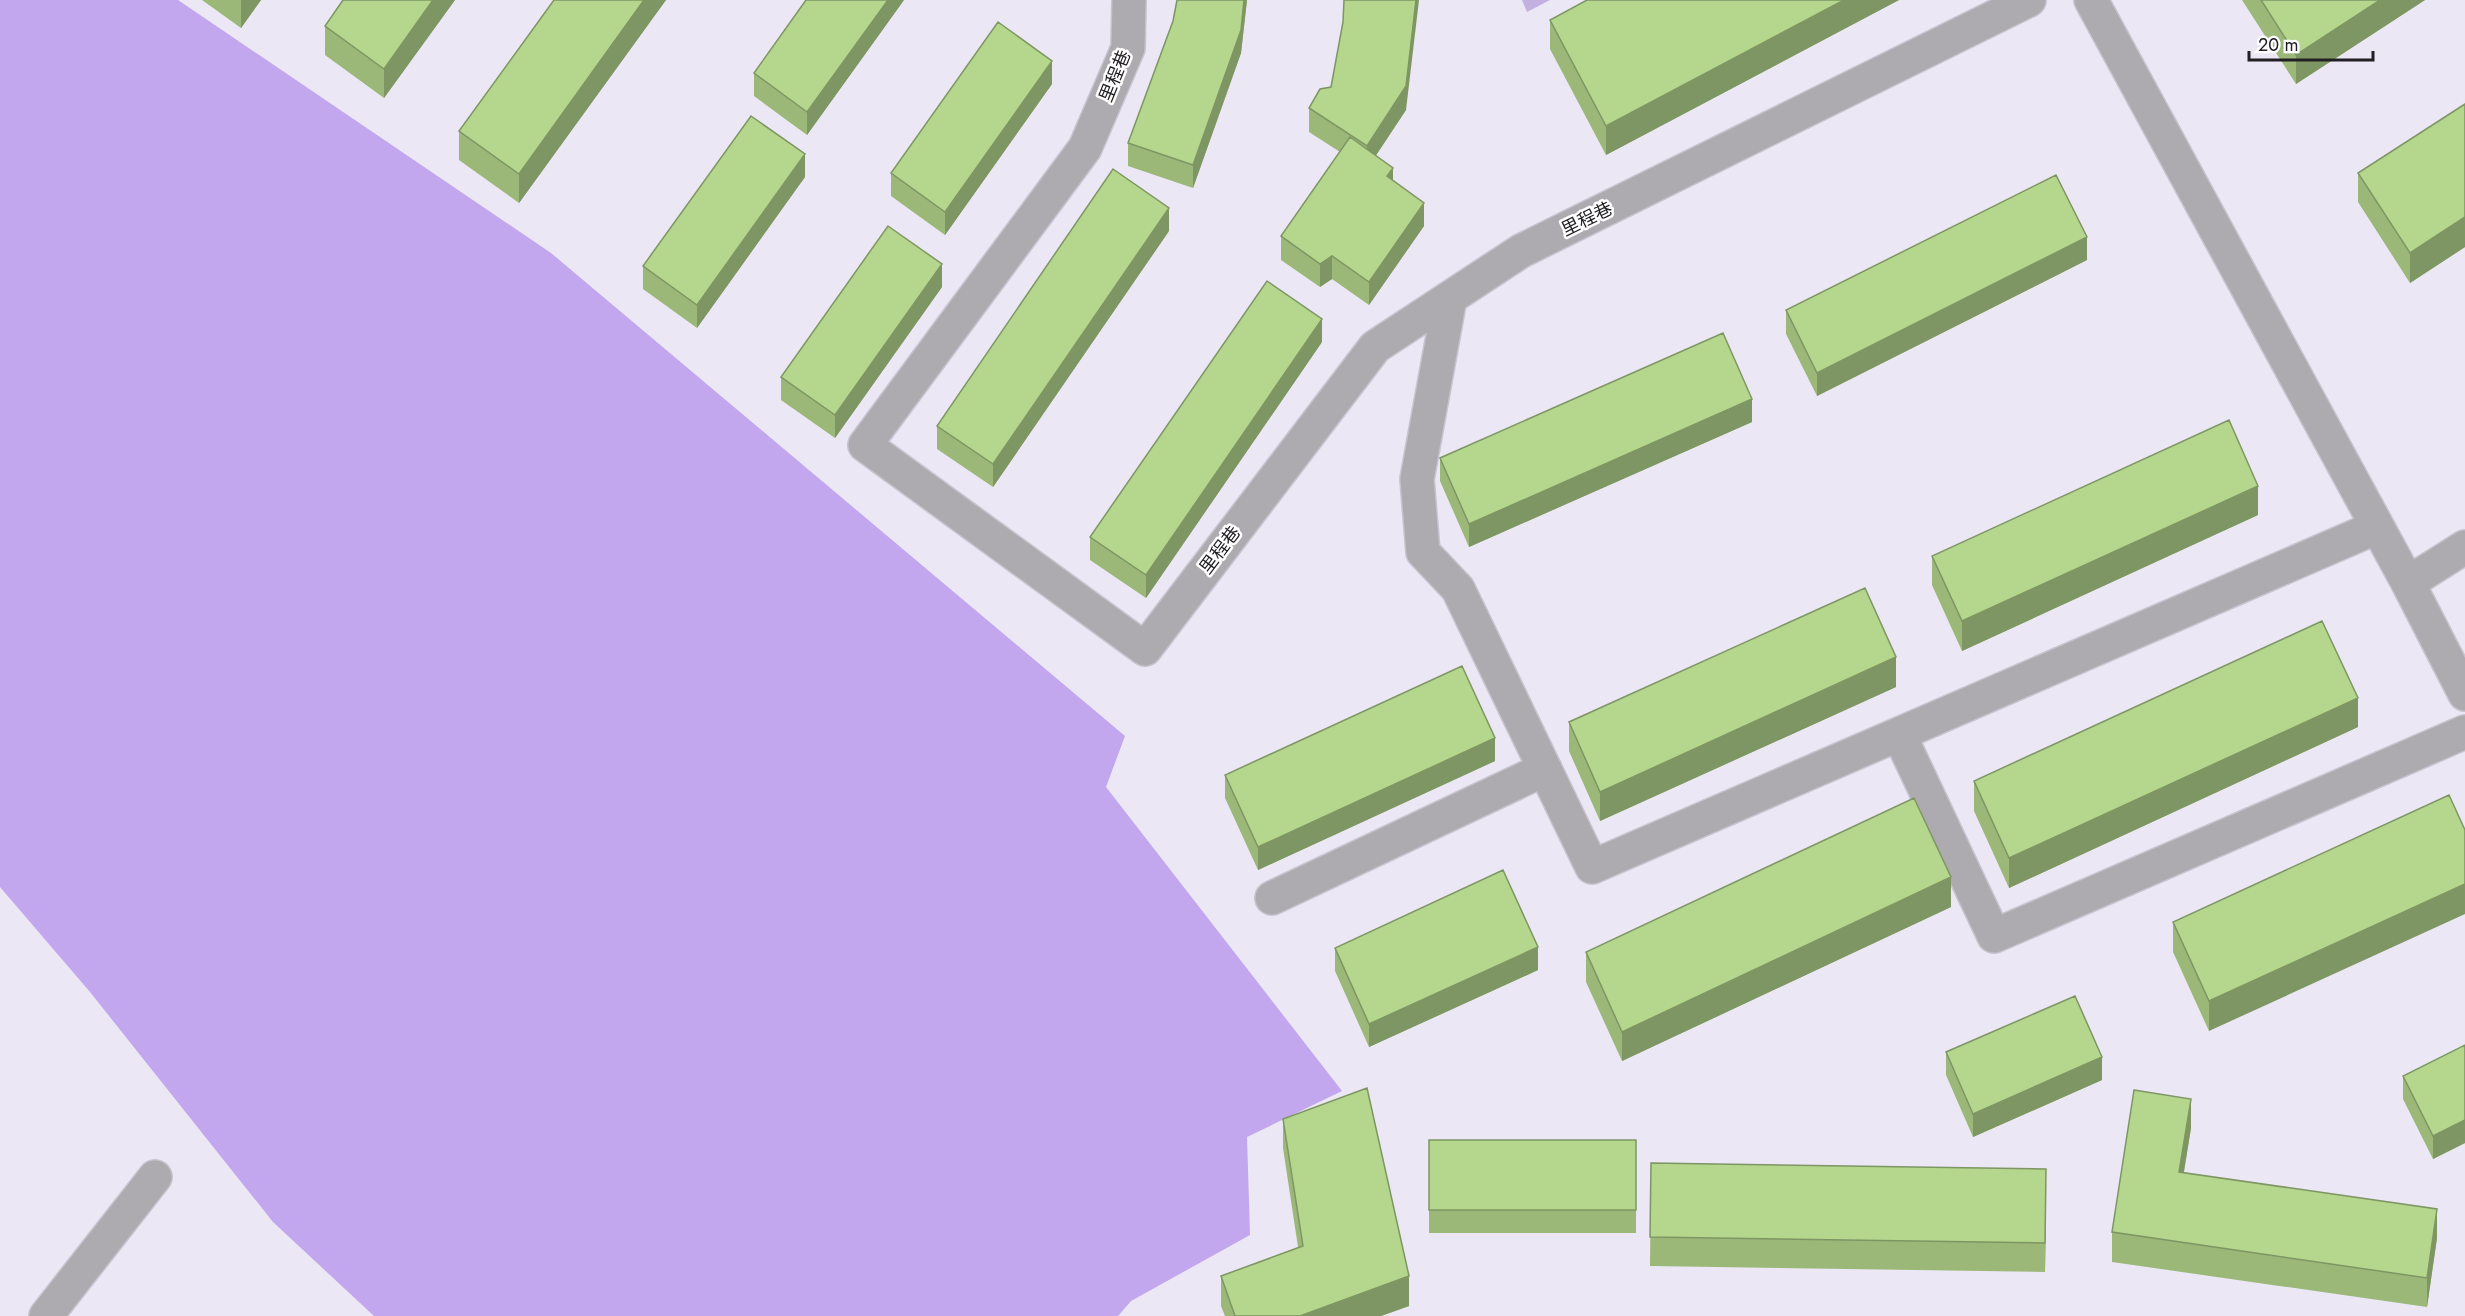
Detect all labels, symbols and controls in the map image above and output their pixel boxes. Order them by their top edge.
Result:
scale bar [2249,24,2374,62]
text: 20 m [2258,32,2298,58]
street label: 里程巷 [1093,46,1137,106]
street label: 里程巷 [1557,195,1617,243]
street label: 里程巷 [1193,521,1247,579]

